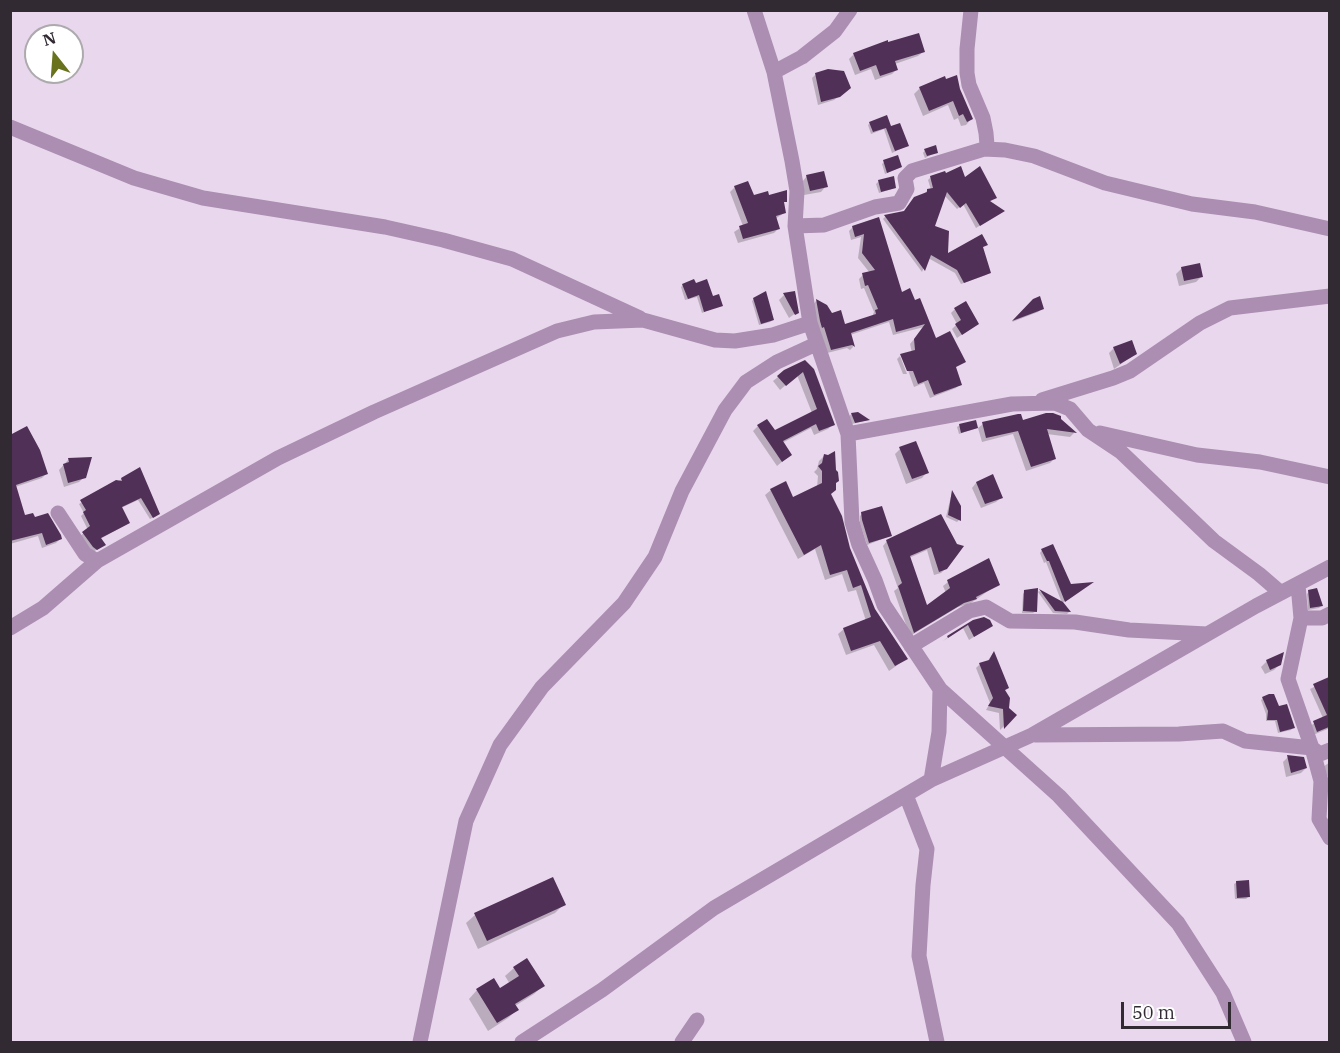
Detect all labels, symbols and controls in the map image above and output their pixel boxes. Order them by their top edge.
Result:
north arrow [24,24,84,84]
text: N [40,27,58,50]
scale bar [1124,990,1234,1028]
text: 50 m [1132,1001,1175,1024]

